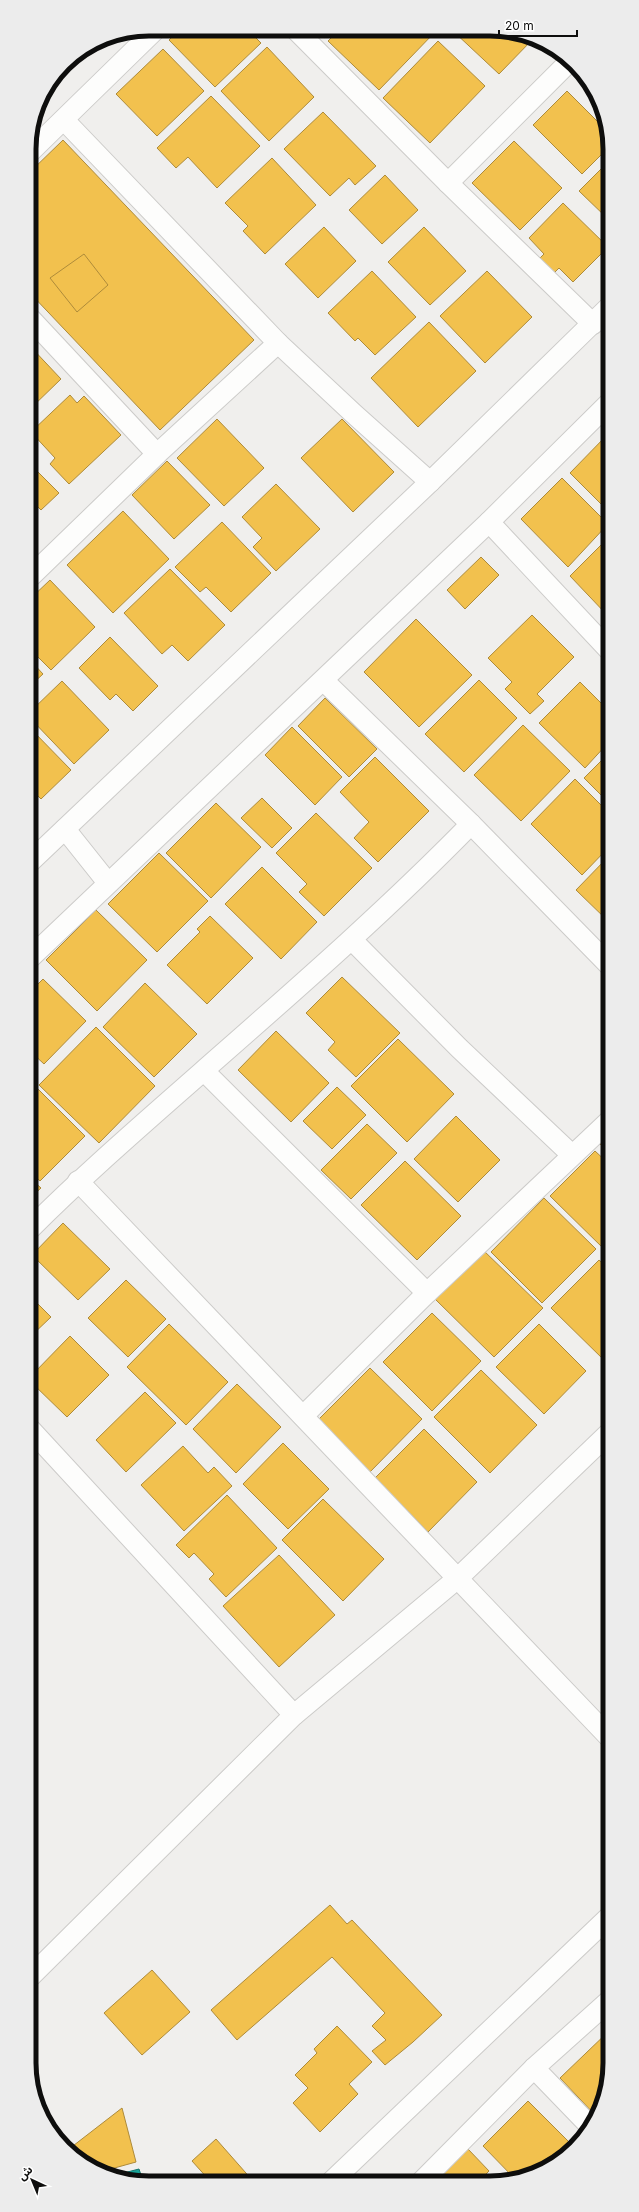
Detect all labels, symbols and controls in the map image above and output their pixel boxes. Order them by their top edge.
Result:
scale bar [499,12,577,38]
text: 20 m [505,18,534,33]
north arrow [12,2160,52,2200]
text: ش [15,2163,35,2183]

